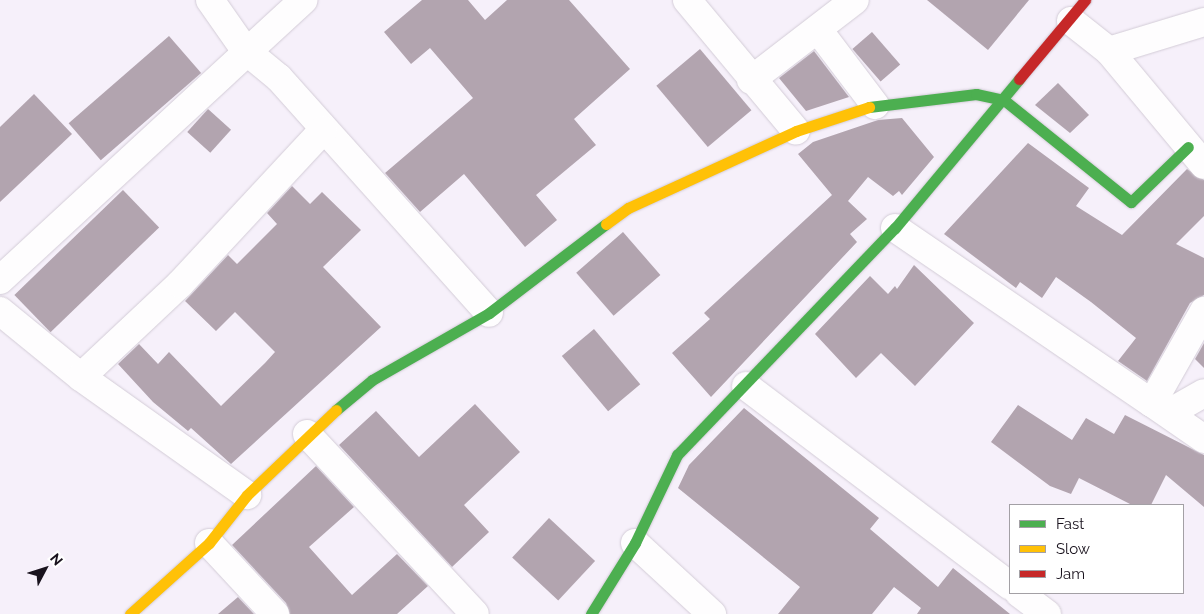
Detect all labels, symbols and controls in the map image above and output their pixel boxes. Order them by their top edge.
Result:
legend [1009,504,1184,594]
text: Fast [1056,515,1084,533]
text: Slow [1056,540,1090,558]
north arrow [20,544,70,594]
text: N [47,550,66,569]
text: Jam [1056,565,1085,583]

